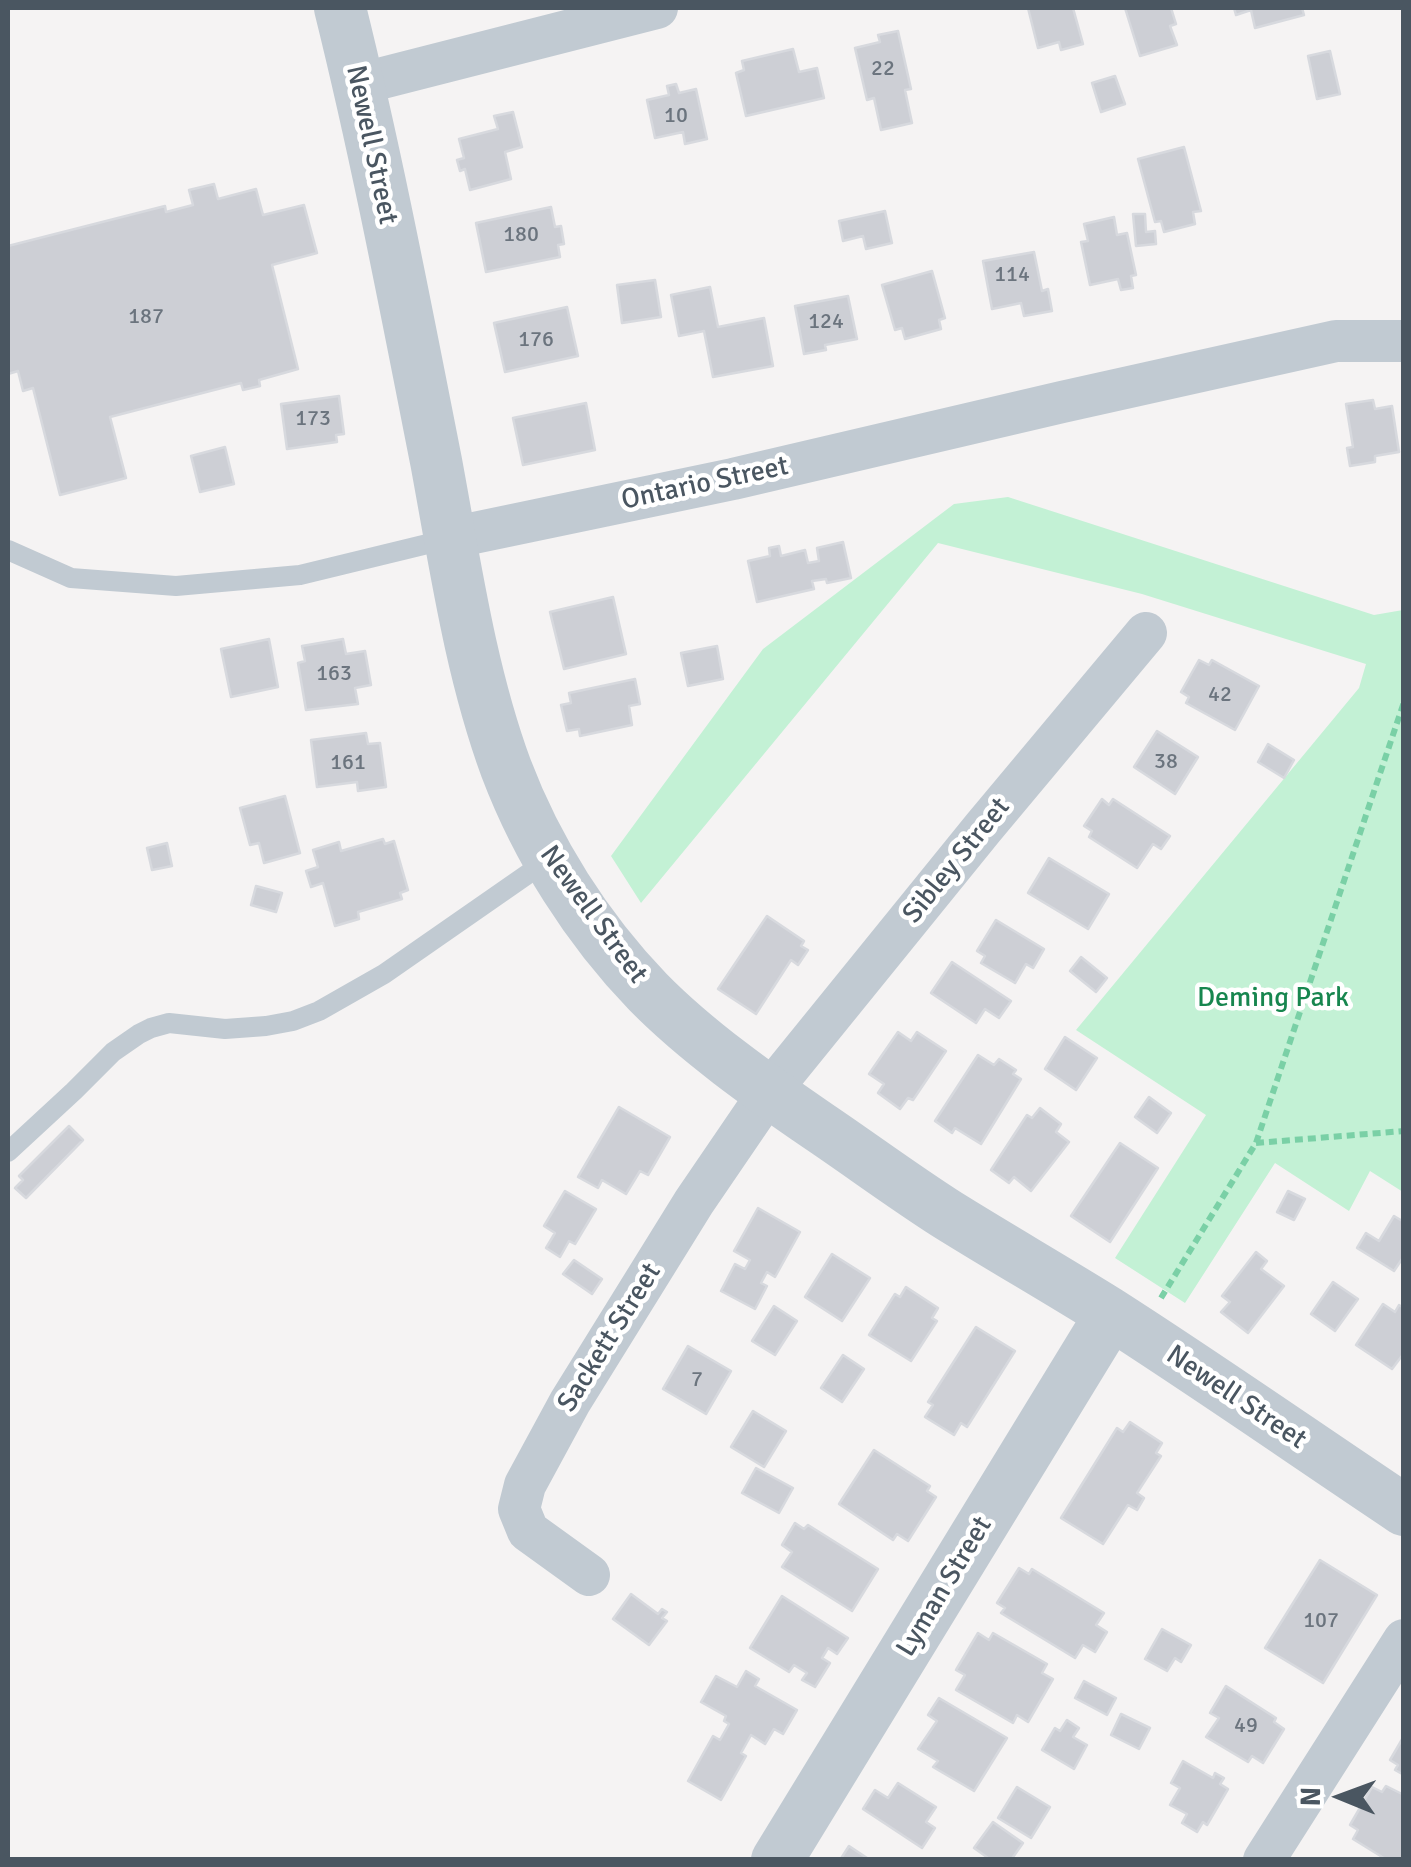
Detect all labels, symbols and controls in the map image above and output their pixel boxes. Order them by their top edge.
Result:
house number: 22 [871,56,895,82]
street label: Newell Street [338,62,404,228]
house number: 10 [664,103,688,129]
house number: 180 [503,222,539,248]
house number: 114 [994,262,1030,288]
house number: 187 [128,304,164,330]
house number: 124 [808,309,844,335]
house number: 176 [518,327,554,353]
house number: 173 [295,406,331,432]
street label: Ontario Street [618,450,792,518]
house number: 163 [316,661,352,687]
house number: 42 [1208,682,1232,708]
house number: 38 [1154,749,1178,775]
house number: 161 [330,750,366,776]
street label: Sibley Street [896,791,1018,931]
street label: Newell Street [532,840,654,990]
park label: Deming Park [1197,982,1349,1016]
street label: Sackett Street [551,1257,669,1419]
street label: Newell Street [1160,1339,1312,1457]
house number: 7 [691,1367,703,1393]
street label: Lyman Street [890,1511,1000,1663]
house number: 107 [1303,1608,1339,1634]
house number: 49 [1234,1713,1258,1739]
north arrow [1291,1747,1391,1847]
text: N [1294,1786,1328,1807]

